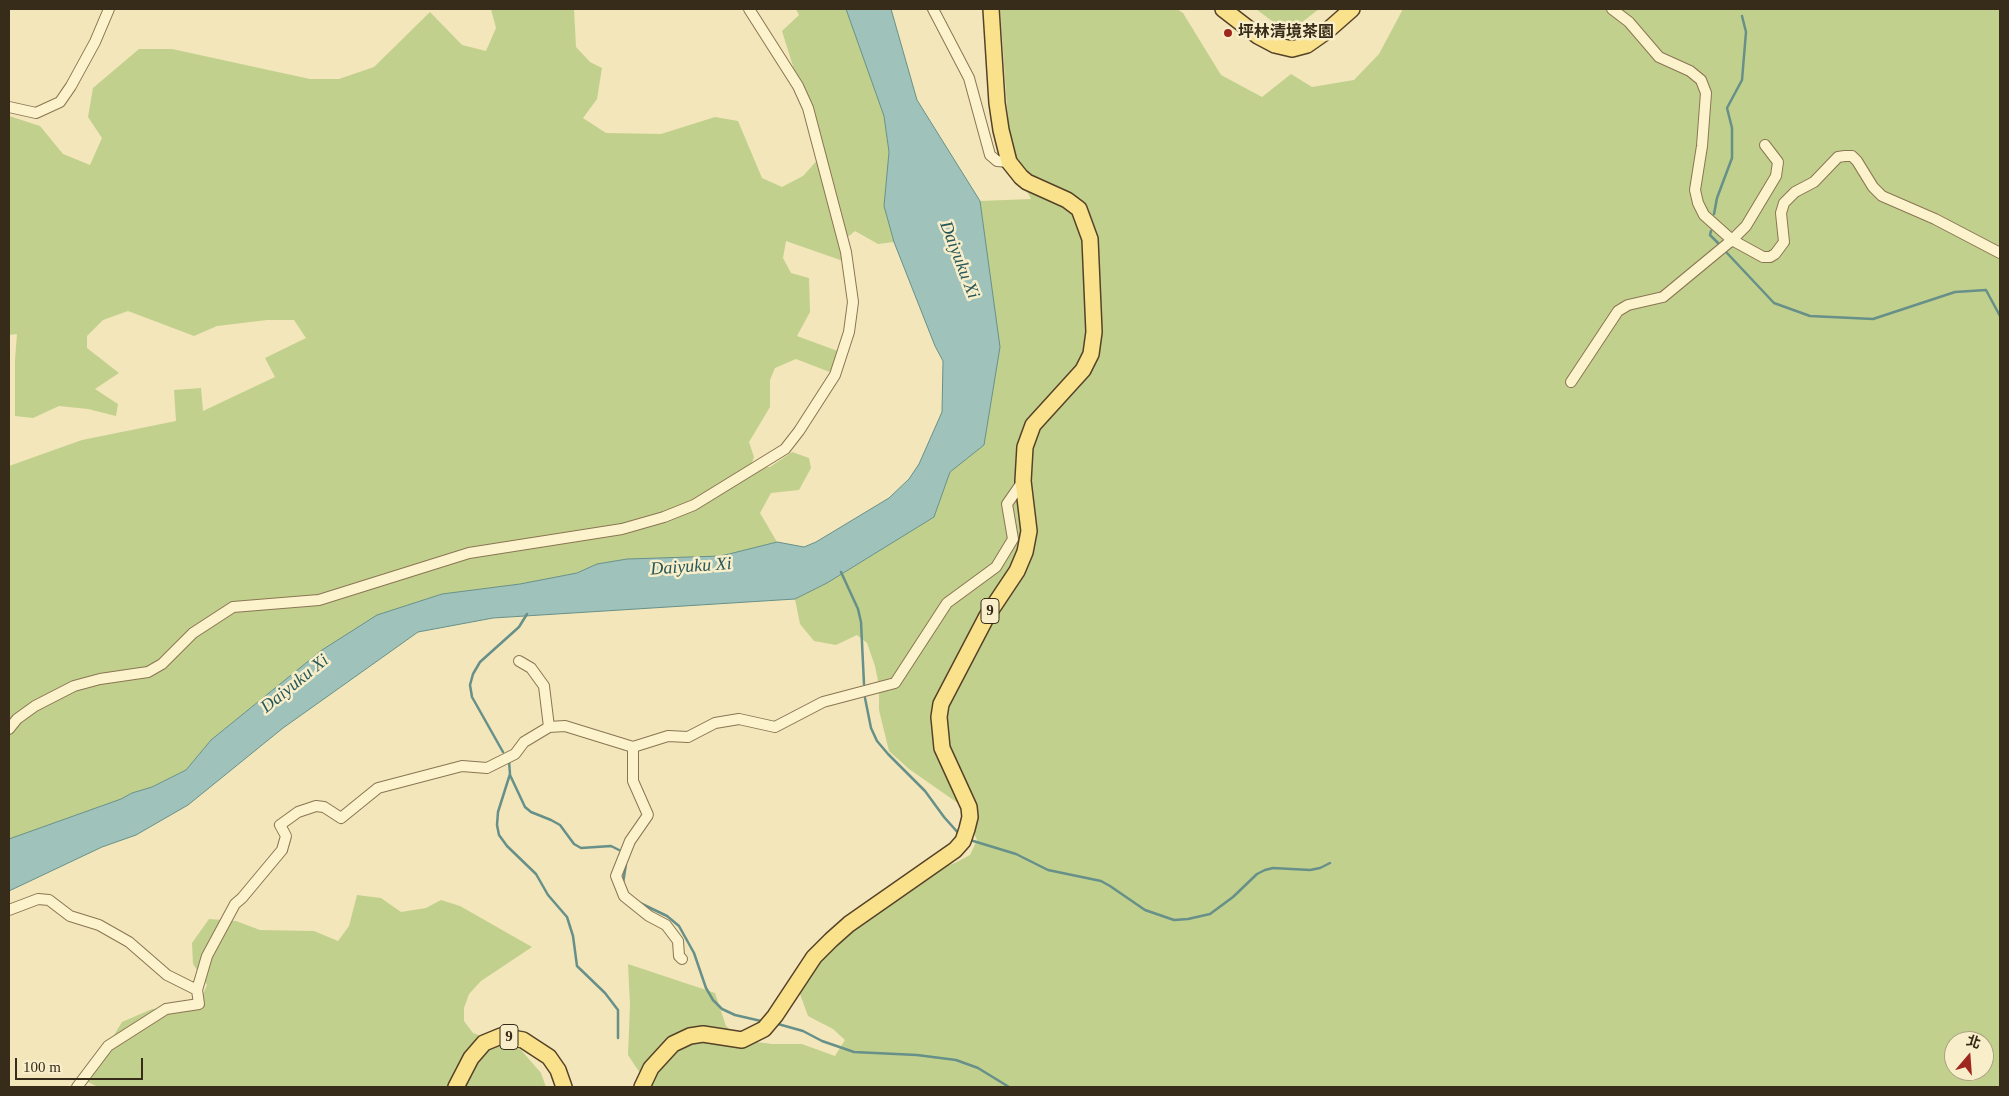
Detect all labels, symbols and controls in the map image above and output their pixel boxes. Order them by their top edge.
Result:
place label: 坪林清境茶園 [1238,23,1334,43]
marker: 坪林清境茶園 [1222,27,1234,39]
water label: Daiyuku Xi [934,218,984,302]
water label: Daiyuku Xi [650,553,732,581]
road number: 9 [981,598,999,624]
water label: Daiyuku Xi [257,650,333,718]
road number: 9 [500,1024,518,1050]
north arrow [1944,1031,1994,1081]
text: 北 [1965,1033,1982,1052]
scale bar [18,1048,145,1080]
text: 100 m [23,1059,61,1075]

